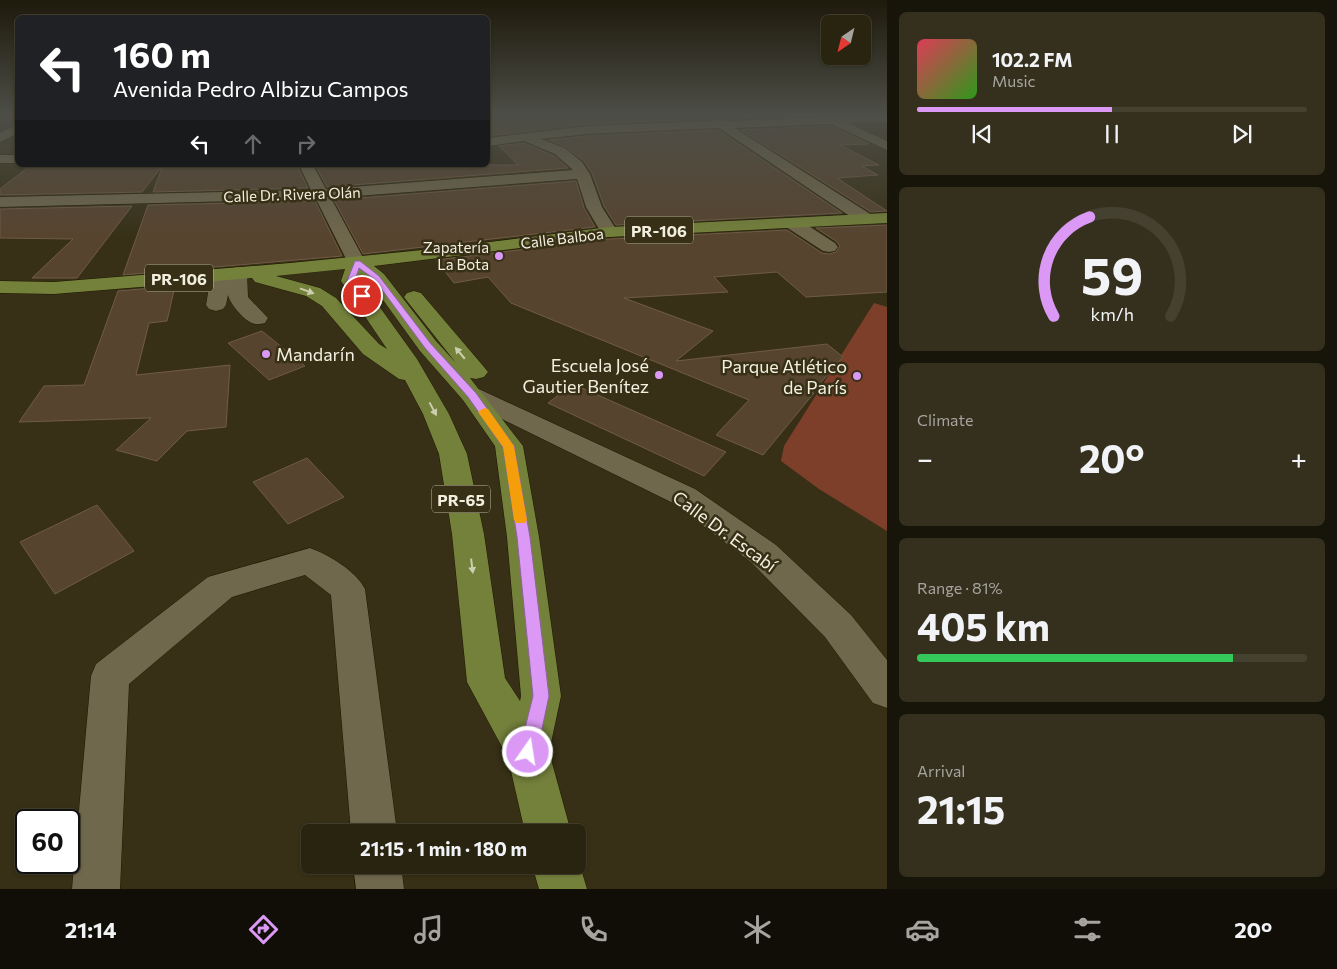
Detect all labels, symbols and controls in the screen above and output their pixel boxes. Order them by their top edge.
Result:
north arrow [821,15,871,65]
map controls [821,15,871,65]
text: 160 m [113,32,211,75]
icon: left [30,35,95,100]
text: 102.2 FM [992,48,1073,71]
text: Music [992,71,1036,90]
text: Avenida Pedro Albizu Campos [113,75,409,102]
icon: previous [968,120,996,148]
icon: pause [1098,120,1126,148]
icon: next [1228,120,1256,148]
icon: left [186,130,214,158]
icon: ahead [239,130,267,158]
icon: right [292,130,320,158]
street label: Calle Dr. Rivera Olán [223,183,361,205]
road number: PR-106 [625,216,693,244]
street label: Calle Balboa [519,224,605,252]
place label: Zapatería La Bota [423,238,489,273]
text: 59 [1081,242,1143,306]
marker: Zapatería La Bota [493,250,505,262]
road number: PR-106 [145,264,213,292]
pin [341,275,383,317]
icon: arrive [348,282,376,310]
one-way arrow [300,288,315,295]
text: km/h [1090,303,1134,325]
place label: Mandarín [276,343,355,365]
marker: Mandarín [260,348,272,360]
one-way arrow [454,348,466,360]
place label: Escuela José Gautier Benítez [522,354,649,397]
place label: Parque Atlético de París [721,355,847,398]
marker: Escuela José Gautier Benítez [653,369,665,381]
marker: Parque Atlético de París [851,370,863,382]
one-way arrow [429,402,437,417]
text: Climate [917,410,973,429]
text: 20° [1079,434,1145,481]
text: − [917,441,933,475]
text: + [1291,441,1307,475]
road number: PR-65 [432,486,490,512]
street label: Calle Dr. Escabí [669,486,783,577]
one-way arrow [468,558,476,574]
text: Range · 81% [917,578,1003,597]
text: 405 km [917,602,1050,649]
position arrow [501,725,553,777]
text: Arrival [917,761,965,780]
text: 21:15 [917,785,1005,832]
speed limit sign: 60 [15,809,80,874]
text: 21:15 · 1 min · 180 m [360,837,527,860]
icon: directions [246,912,281,947]
icon: music [411,912,446,947]
icon: phone [576,912,611,947]
icon: climate [740,912,775,947]
icon: car [905,912,940,947]
icon: filters [1070,912,1105,947]
text: 21:14 [65,916,117,943]
text: 20° [1234,916,1272,943]

